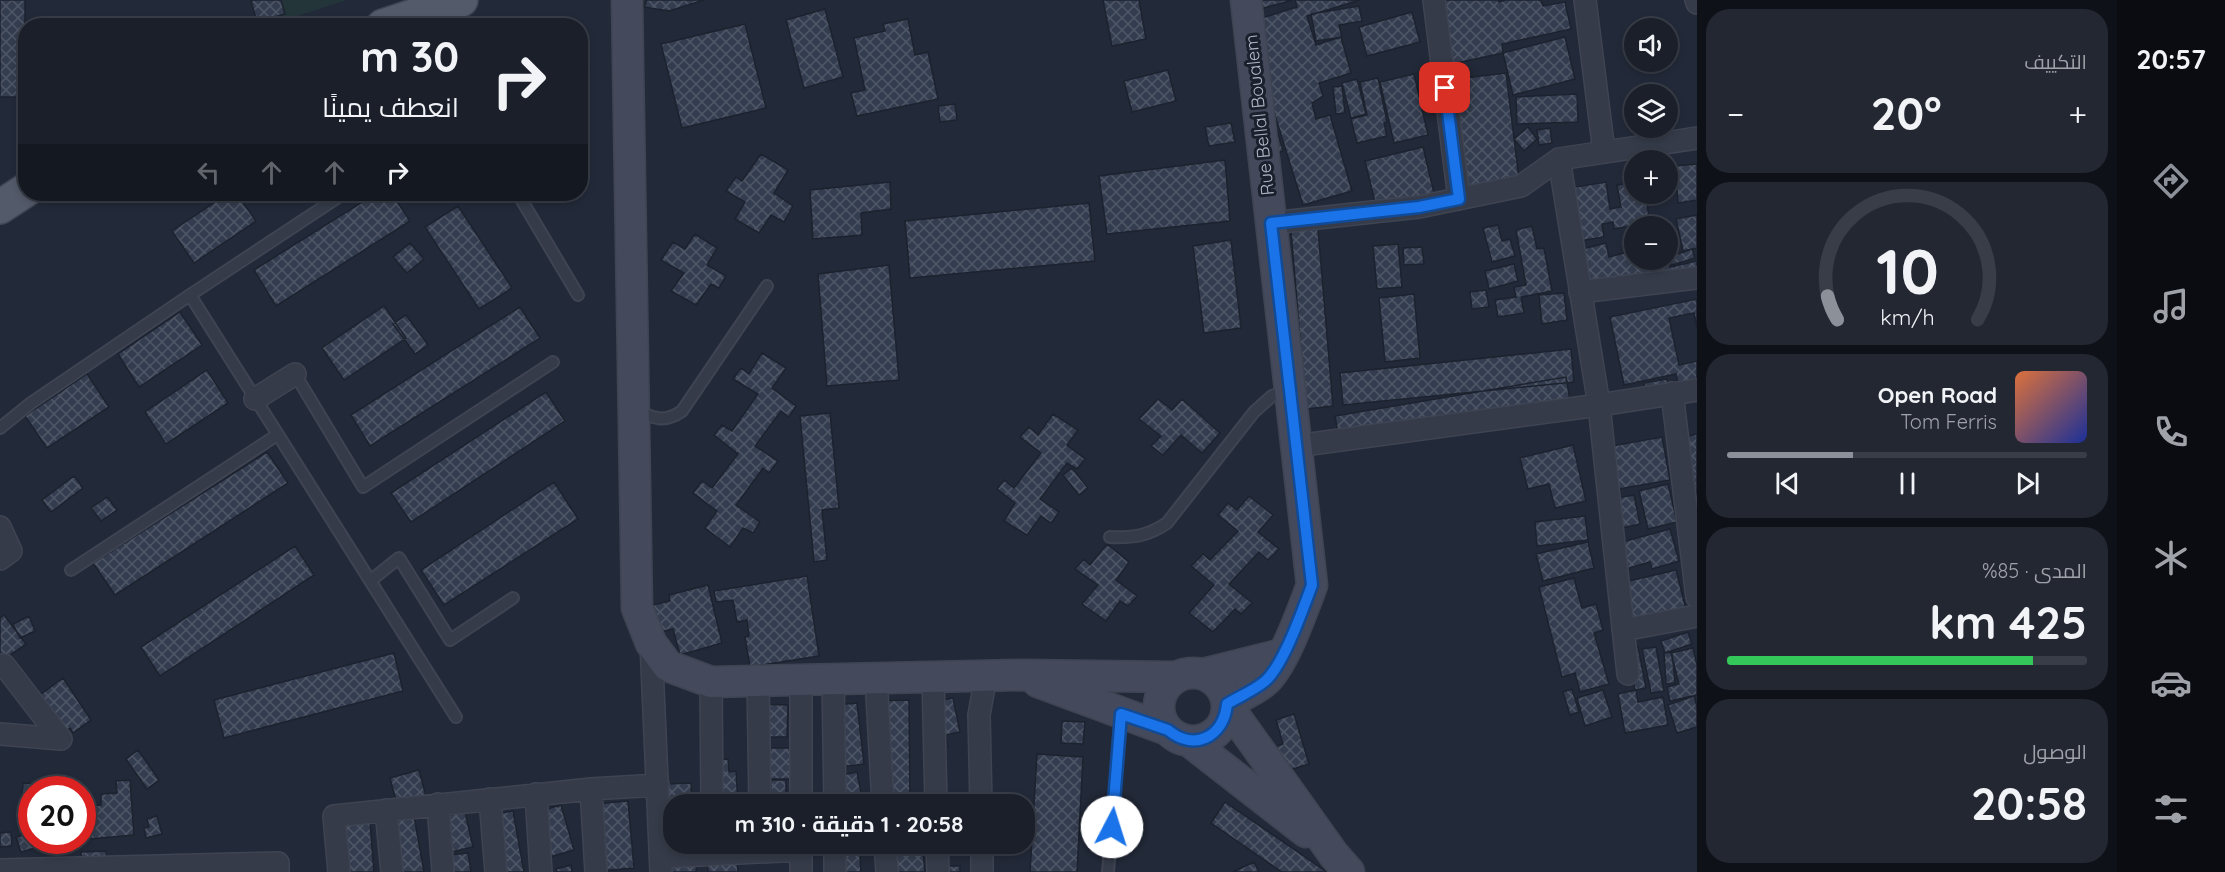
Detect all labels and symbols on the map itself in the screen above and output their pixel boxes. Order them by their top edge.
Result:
street label: Rue Bellal Boualem [1239,33,1279,197]
pin [1419,62,1470,113]
speed limit sign: 20 [18,776,96,854]
position arrow [1080,795,1144,859]

